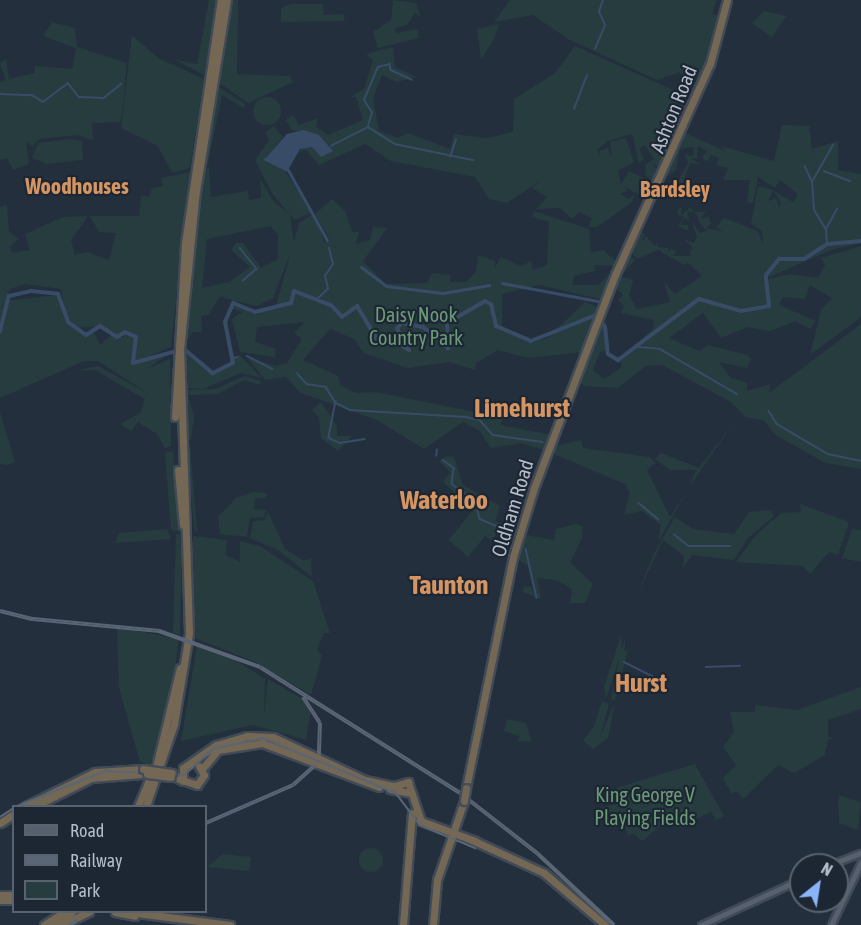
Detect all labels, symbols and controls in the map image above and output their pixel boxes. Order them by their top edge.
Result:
street label: Ashton Road [645,62,701,156]
district label: Woodhouses [25,174,129,200]
district label: Bardsley [640,177,710,203]
park label: Daisy Nook Country Park [369,302,463,349]
district label: Limehurst [474,393,570,425]
street label: Oldham Road [486,456,538,560]
district label: Waterloo [400,485,488,517]
district label: Taunton [410,570,488,602]
district label: Hurst [615,668,667,700]
park label: King George V Playing Fields [594,782,696,829]
legend [12,805,207,913]
text: Road [70,820,104,841]
text: Railway [70,850,122,871]
north arrow [789,853,849,913]
text: N [818,859,836,879]
text: Park [70,880,100,901]

